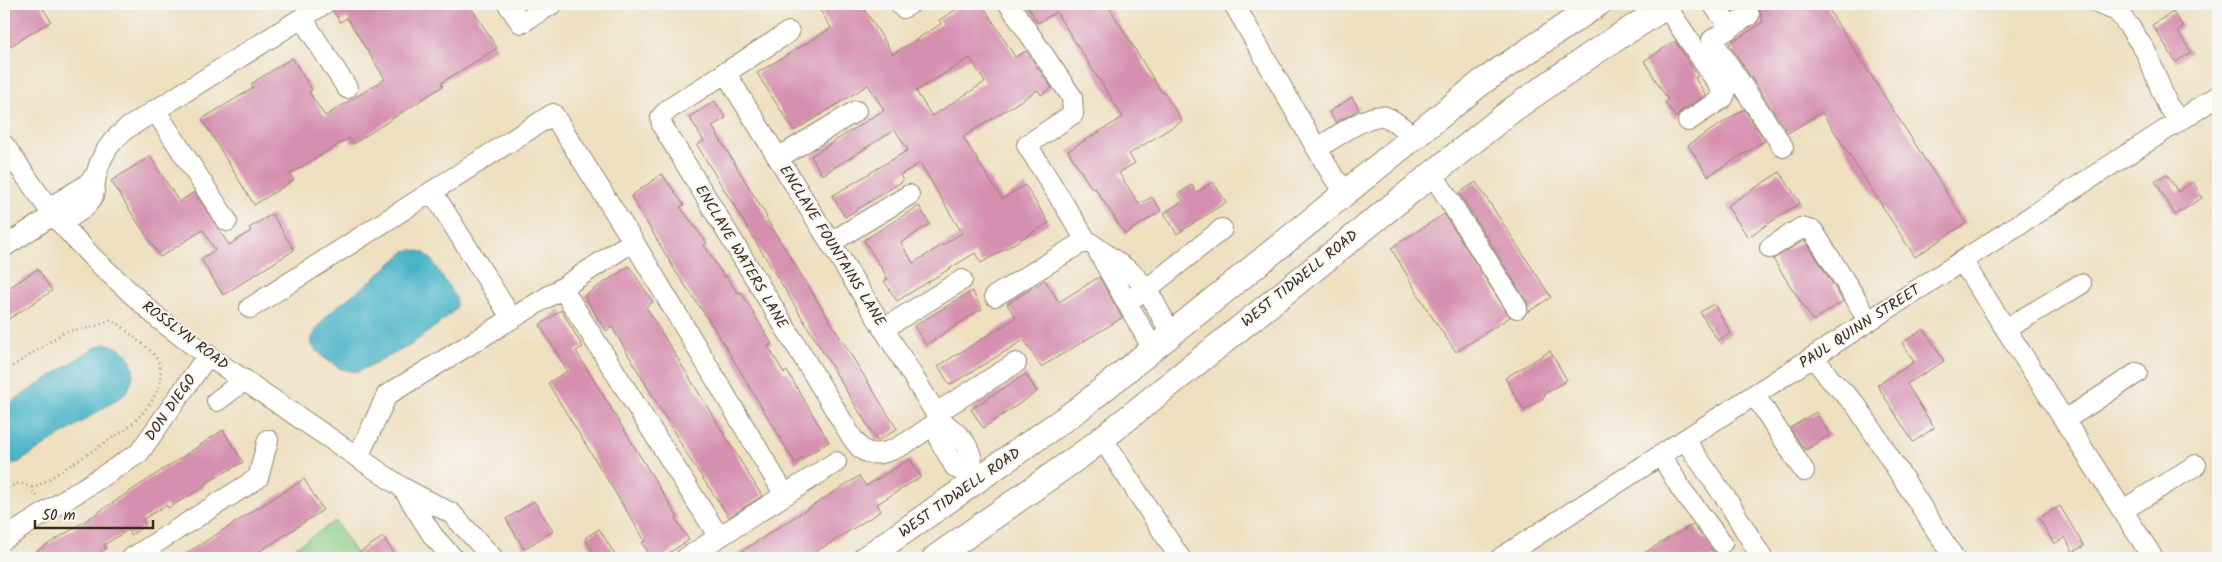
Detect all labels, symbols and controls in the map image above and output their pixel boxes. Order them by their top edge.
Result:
street label: ENCLAVE FOUNTAINS LANE [772,161,892,332]
street label: ENCLAVE WATERS LANE [688,180,794,335]
street label: WEST TIDWELL ROAD [1236,224,1364,334]
street label: PAUL QUINN STREET [1795,278,1927,375]
street label: ROSSLYN ROAD [136,295,234,377]
street label: DON DIEGO [139,370,203,446]
street label: WEST TIDWELL ROAD [894,442,1026,544]
scale bar [35,497,152,529]
text: 50 m [42,504,76,528]

